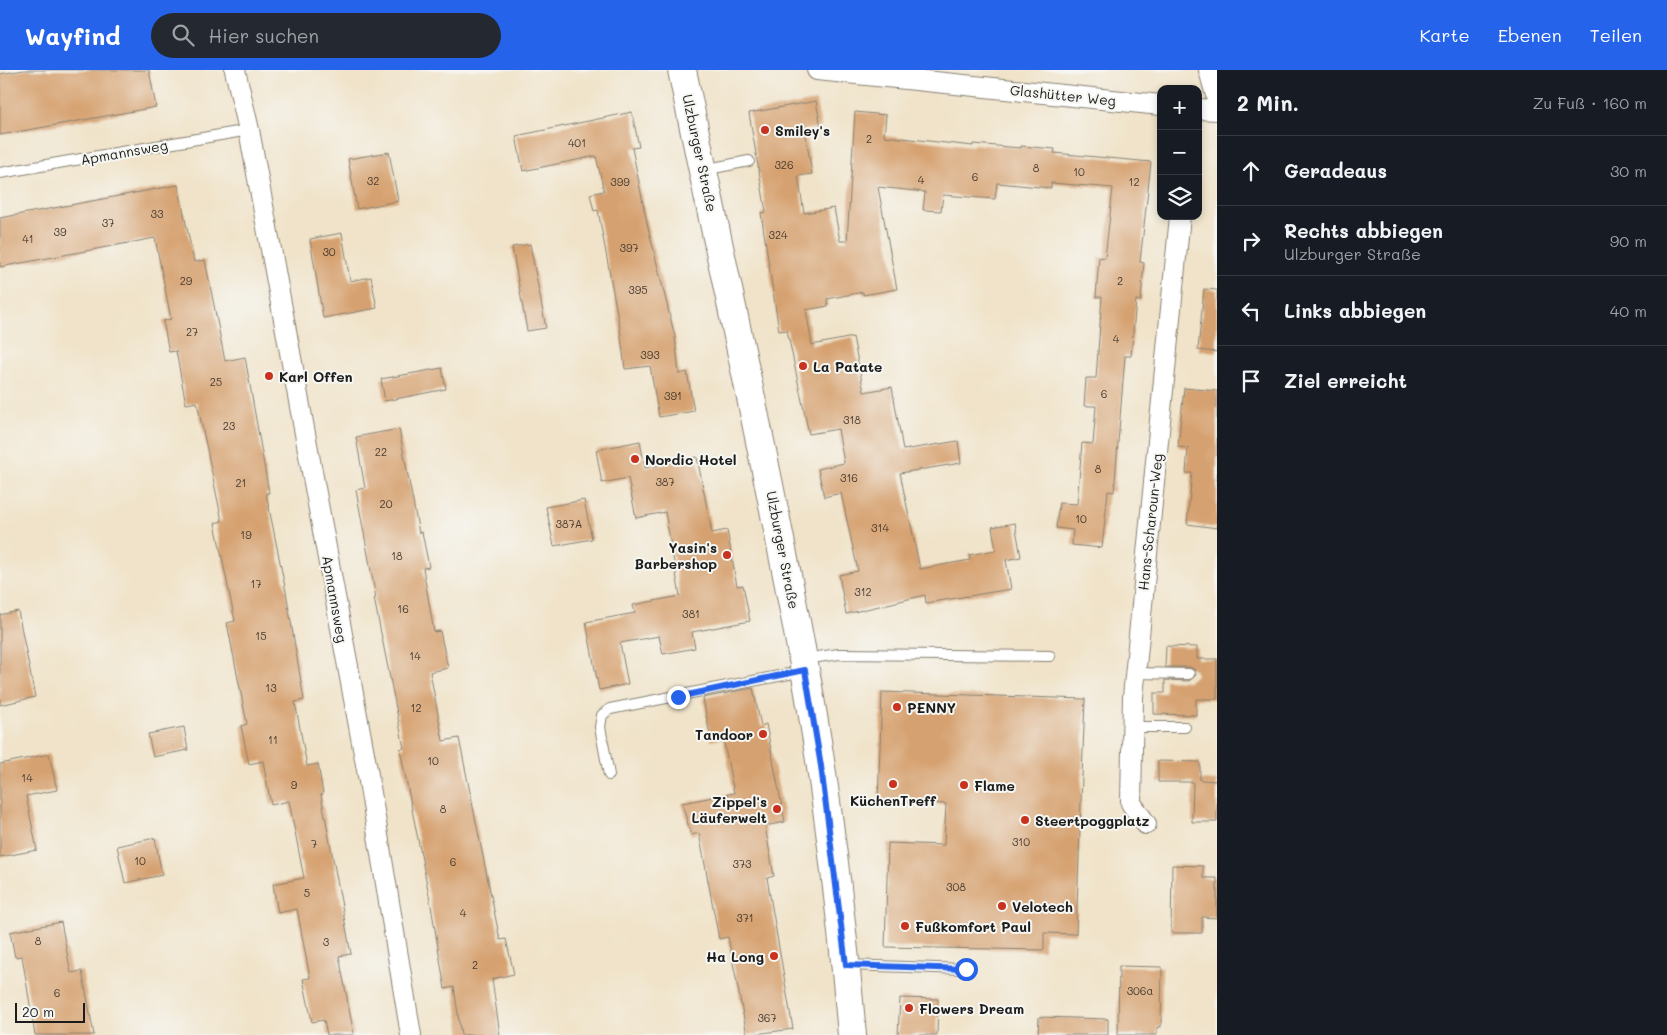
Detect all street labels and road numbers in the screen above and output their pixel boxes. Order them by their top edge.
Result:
street label: Glashütter Weg [1009,80,1117,110]
street label: Ulzburger Straße [678,92,722,214]
street label: Apmannsweg [79,135,169,169]
street label: Hans-Scharoun-Weg [1133,453,1167,591]
street label: Ulzburger Straße [762,489,804,611]
street label: Apmannsweg [318,554,352,644]

